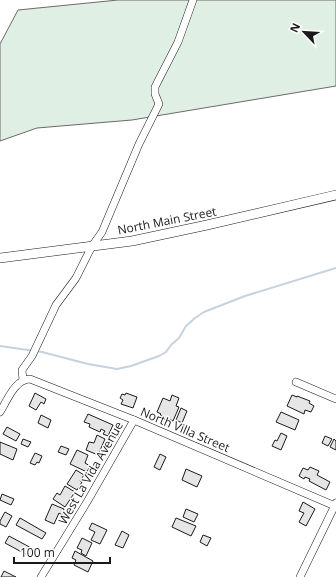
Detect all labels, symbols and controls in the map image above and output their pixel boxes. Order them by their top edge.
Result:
north arrow [284,12,324,52]
text: N [286,20,303,35]
street label: North Main Street [116,203,218,238]
street label: North Villa Street [138,403,232,456]
street label: West La Vida Avenue [54,418,127,527]
scale bar [14,539,110,565]
text: 100 m [20,544,55,561]

